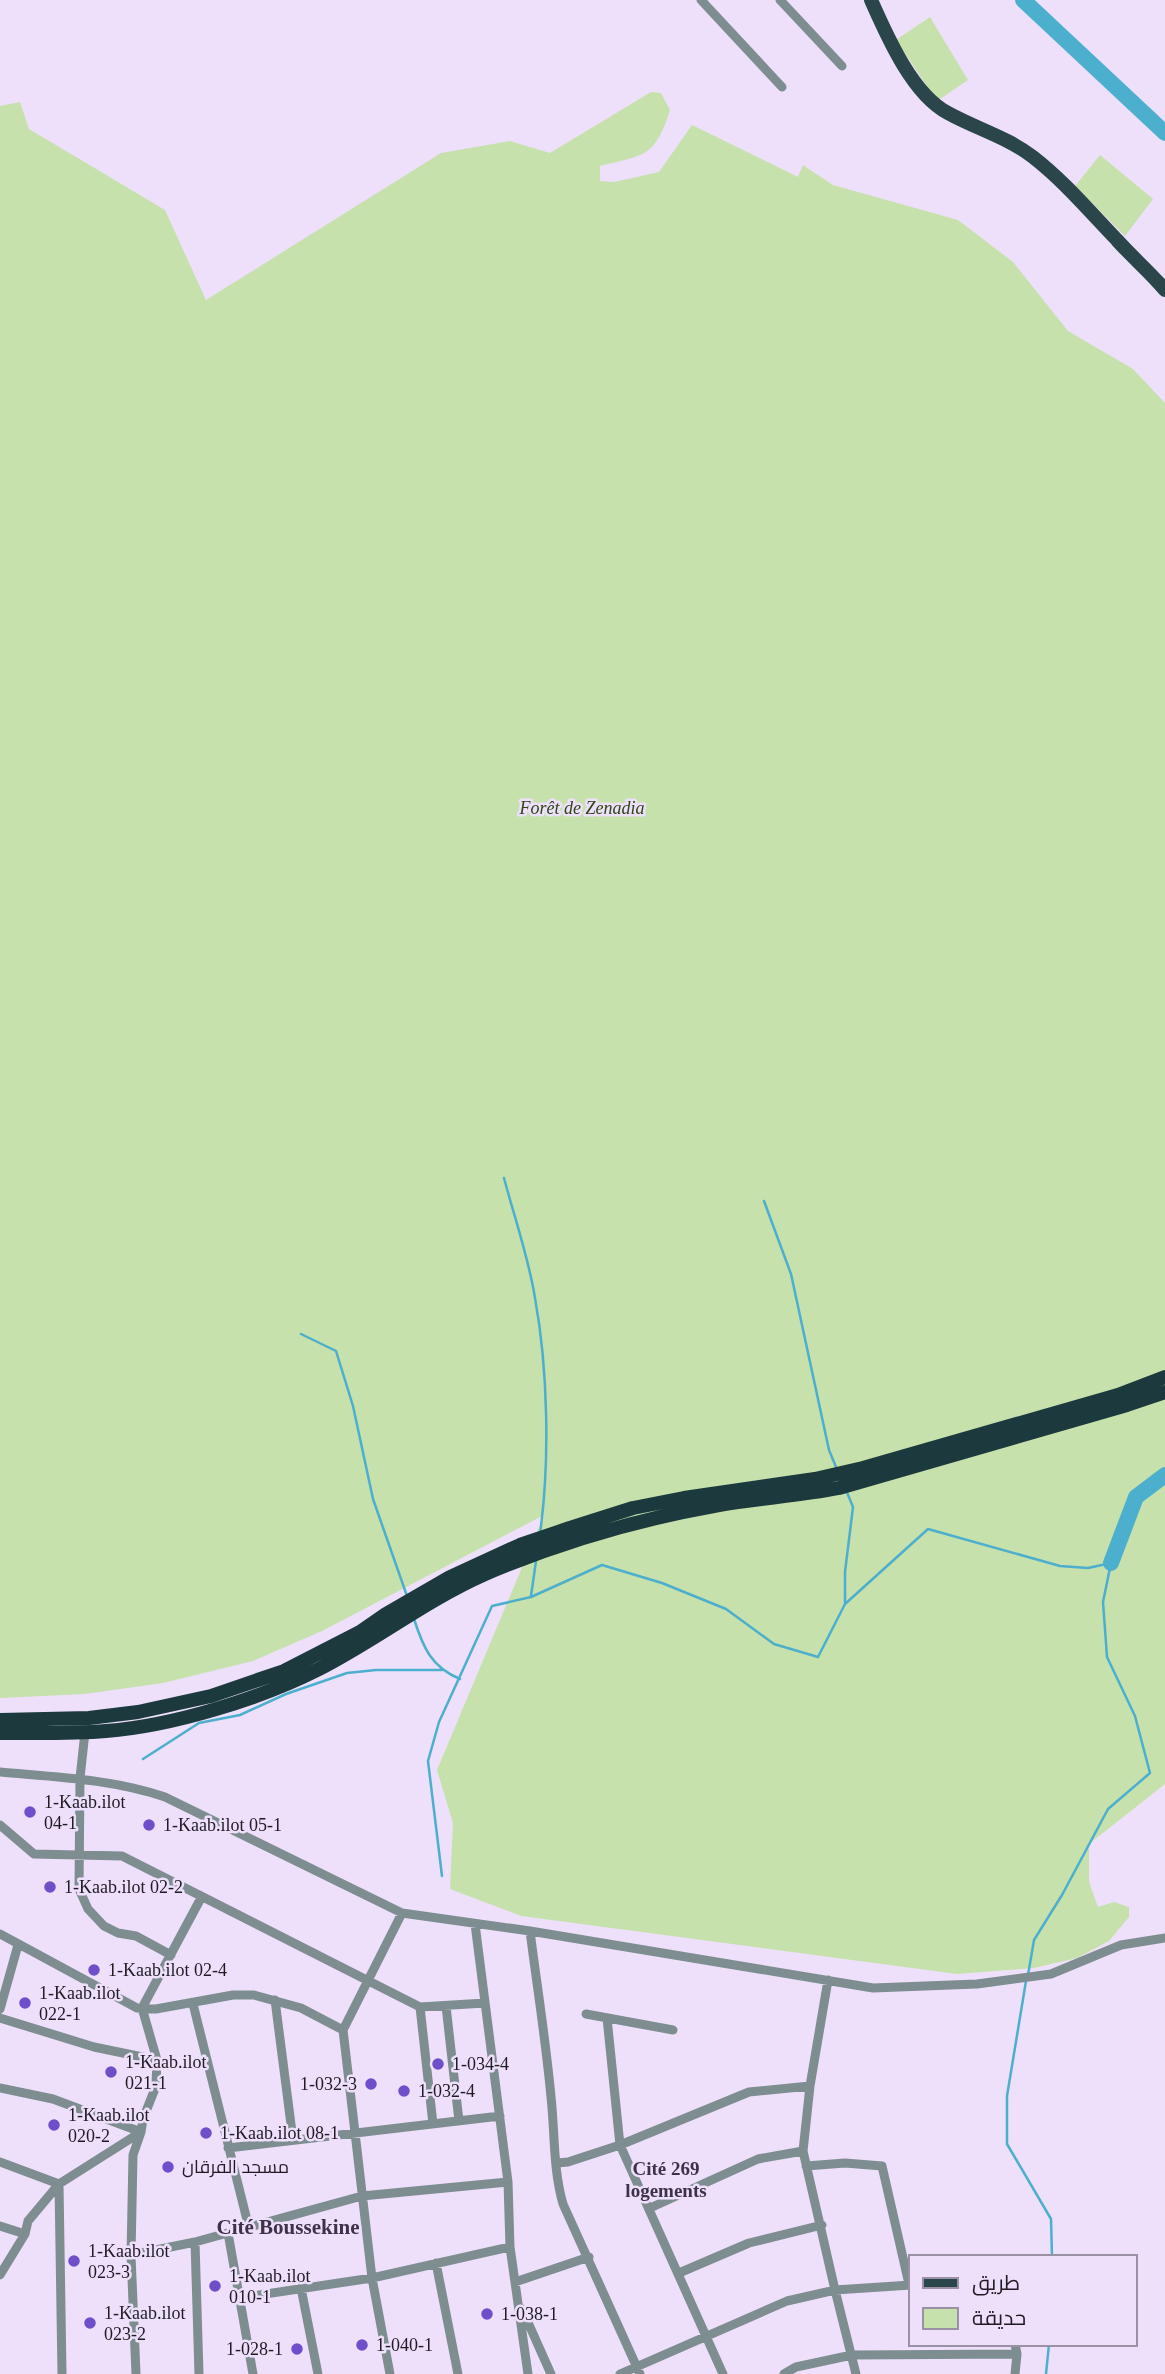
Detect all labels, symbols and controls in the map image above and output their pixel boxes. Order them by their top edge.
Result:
park label: Forêt de Zenadia [519,798,644,818]
place label: 1-Kaab.ilot 04-1 [44,1792,125,1833]
marker: 1-Kaab.ilot 04-1 [22,1804,38,1820]
place label: 1-Kaab.ilot 05-1 [163,1815,282,1835]
marker: 1-Kaab.ilot 05-1 [141,1817,157,1833]
place label: 1-Kaab.ilot 02-2 [64,1877,183,1897]
marker: 1-Kaab.ilot 02-2 [42,1879,58,1895]
place label: 1-Kaab.ilot 02-4 [108,1960,227,1980]
marker: 1-Kaab.ilot 02-4 [86,1962,102,1978]
place label: 1-Kaab.ilot 022-1 [39,1983,120,2024]
marker: 1-Kaab.ilot 022-1 [17,1995,33,2011]
place label: 1-Kaab.ilot 021-1 [125,2052,206,2093]
place label: 1-034-4 [452,2054,509,2074]
marker: 1-034-4 [430,2056,446,2072]
marker: 1-Kaab.ilot 021-1 [103,2064,119,2080]
place label: 1-032-3 [300,2074,357,2094]
marker: 1-032-3 [363,2076,379,2092]
place label: 1-032-4 [418,2081,475,2101]
marker: 1-032-4 [396,2083,412,2099]
place label: 1-Kaab.ilot 020-2 [68,2105,149,2146]
marker: 1-Kaab.ilot 020-2 [46,2117,62,2133]
place label: 1-Kaab.ilot 08-1 [220,2123,339,2143]
marker: 1-Kaab.ilot 08-1 [198,2125,214,2141]
place label: مسجد الفرقان [182,2157,289,2178]
district label: Cité 269 logements [625,2158,707,2201]
marker: مسجد الفرقان [160,2159,176,2175]
district label: Cité Boussekine [217,2215,359,2239]
place label: 1-Kaab.ilot 023-3 [88,2241,169,2282]
marker: 1-Kaab.ilot 023-3 [66,2253,82,2269]
legend [909,2255,1137,2346]
place label: 1-Kaab.ilot 010-1 [229,2266,310,2307]
text: طريق [972,2271,1020,2296]
marker: 1-Kaab.ilot 010-1 [207,2278,223,2294]
place label: 1-Kaab.ilot 023-2 [104,2303,185,2344]
place label: 1-038-1 [501,2304,558,2324]
marker: 1-038-1 [479,2306,495,2322]
text: حديقة [972,2306,1026,2330]
marker: 1-Kaab.ilot 023-2 [82,2315,98,2331]
place label: 1-040-1 [376,2335,433,2355]
marker: 1-040-1 [354,2337,370,2353]
place label: 1-028-1 [226,2339,283,2359]
marker: 1-028-1 [289,2341,305,2357]

